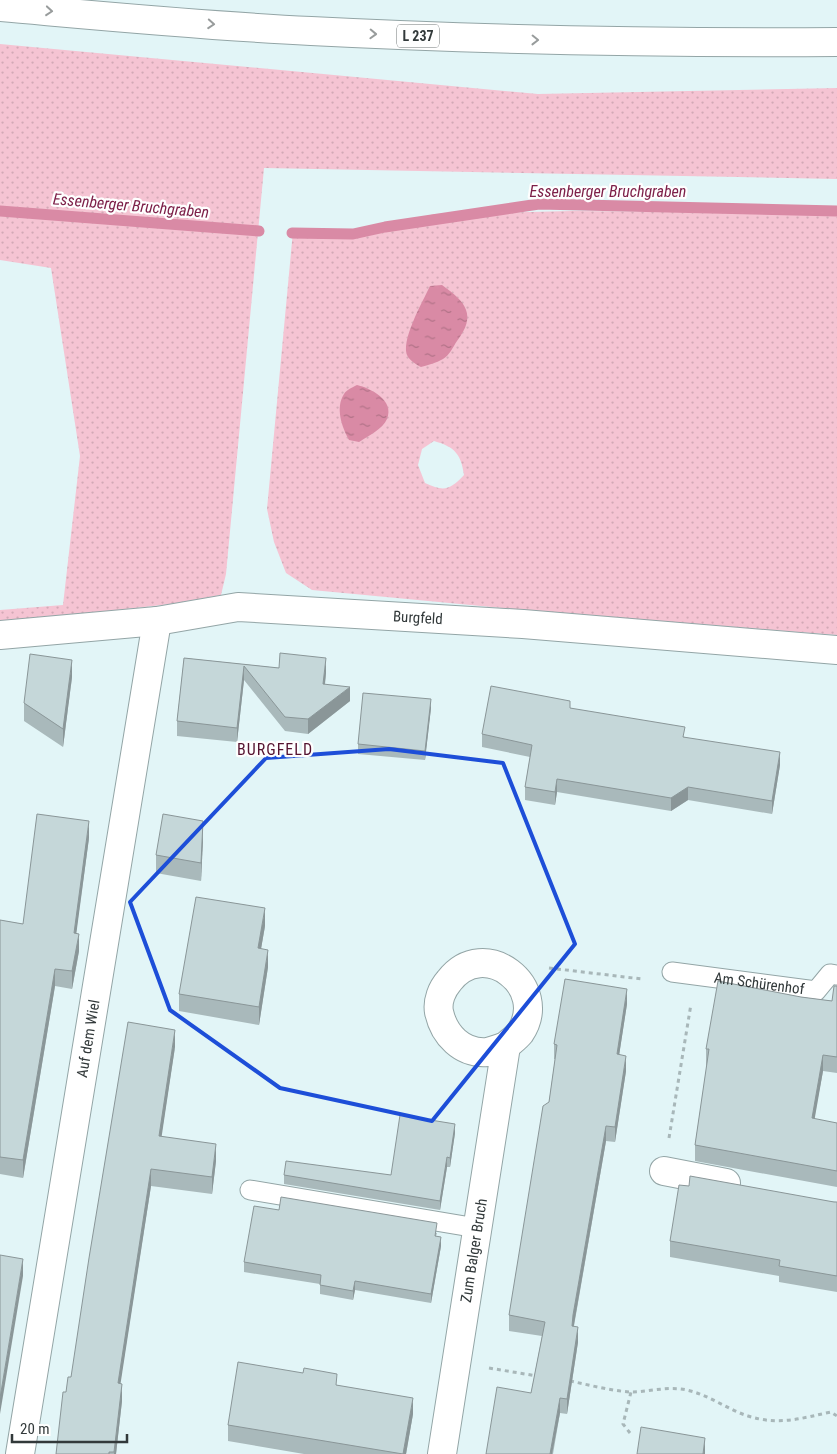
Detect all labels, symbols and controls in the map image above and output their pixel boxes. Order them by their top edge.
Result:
one-way arrow [45,6,53,17]
one-way arrow [207,19,215,30]
road number: L 237 [397,24,439,48]
one-way arrow [369,29,377,39]
one-way arrow [531,34,539,45]
water label: Essenberger Bruchgraben [530,182,686,201]
water label: Essenberger Bruchgraben [52,189,210,222]
street label: Burgfeld [392,607,443,628]
district label: BURGFELD [237,740,313,759]
street label: Am Schürenhof [713,969,806,998]
street label: Auf dem Wiel [73,998,104,1079]
street label: Zum Balger Bruch [457,1197,491,1304]
scale bar [12,1412,128,1444]
text: 20 m [20,1420,50,1438]

